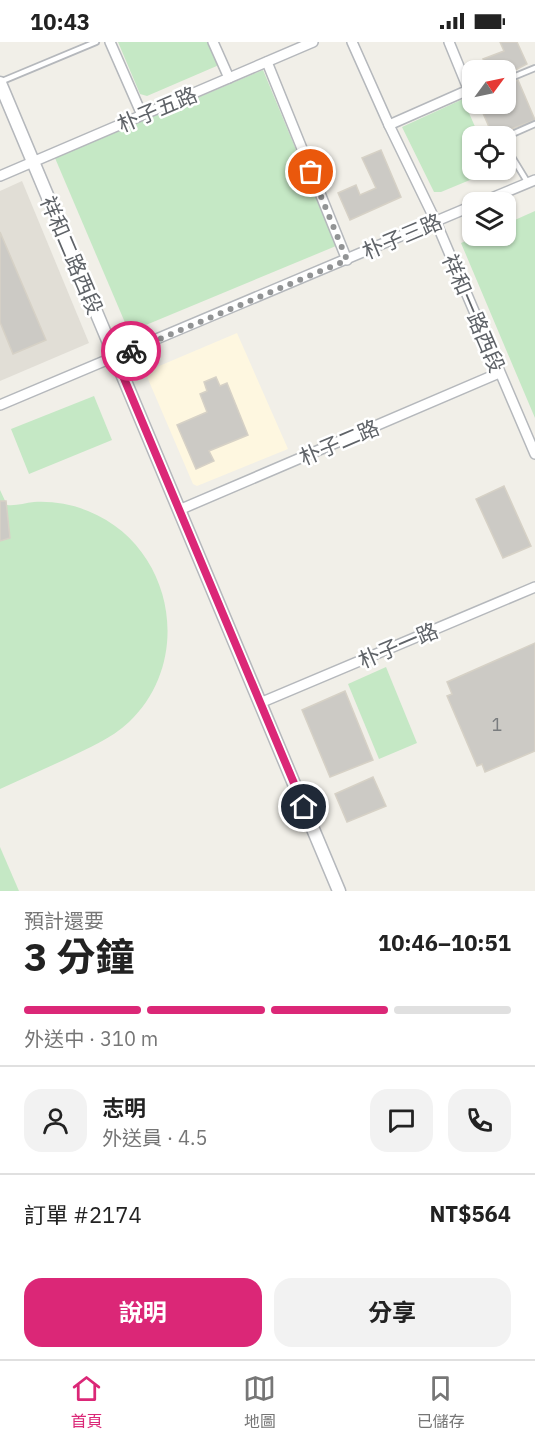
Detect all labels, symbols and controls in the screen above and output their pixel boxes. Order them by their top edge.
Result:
text: 10:43 [30,7,90,36]
north arrow [462,60,516,114]
map controls [462,60,516,246]
street label: 朴子五路 [113,80,201,138]
button: locate [462,126,516,180]
pin [285,146,336,197]
icon: bag [294,155,327,188]
street label: 祥和二路西段 [34,192,110,318]
button: layers [462,192,516,246]
street label: 朴子三路 [358,207,446,265]
street label: 祥和一路西段 [436,250,512,376]
courier [101,321,161,381]
icon: bike [115,335,148,368]
street label: 朴子二路 [295,413,383,471]
street label: 朴子一路 [354,616,442,674]
house number: 1 [492,713,502,736]
pin [278,781,329,832]
icon: home [287,790,320,823]
text: 預計還要 [24,907,104,934]
text: 10:46–10:51 [378,928,511,957]
text: 3 分鐘 [24,931,135,982]
text: 外送中 · 310 m [24,1025,158,1052]
button: person [24,1089,87,1152]
button: chat [370,1089,433,1152]
button: phone [448,1089,511,1152]
text: 志明 [102,1093,146,1122]
text: 外送員 · 4.5 [102,1124,207,1151]
text: NT$564 [429,1199,511,1228]
text: 訂單 #2174 [24,1200,142,1229]
button: 說明 [24,1278,262,1347]
button: 分享 [274,1278,511,1347]
tab: 首頁 [70,1372,103,1432]
tab: 地圖 [243,1372,276,1432]
tab: 已儲存 [417,1372,465,1432]

